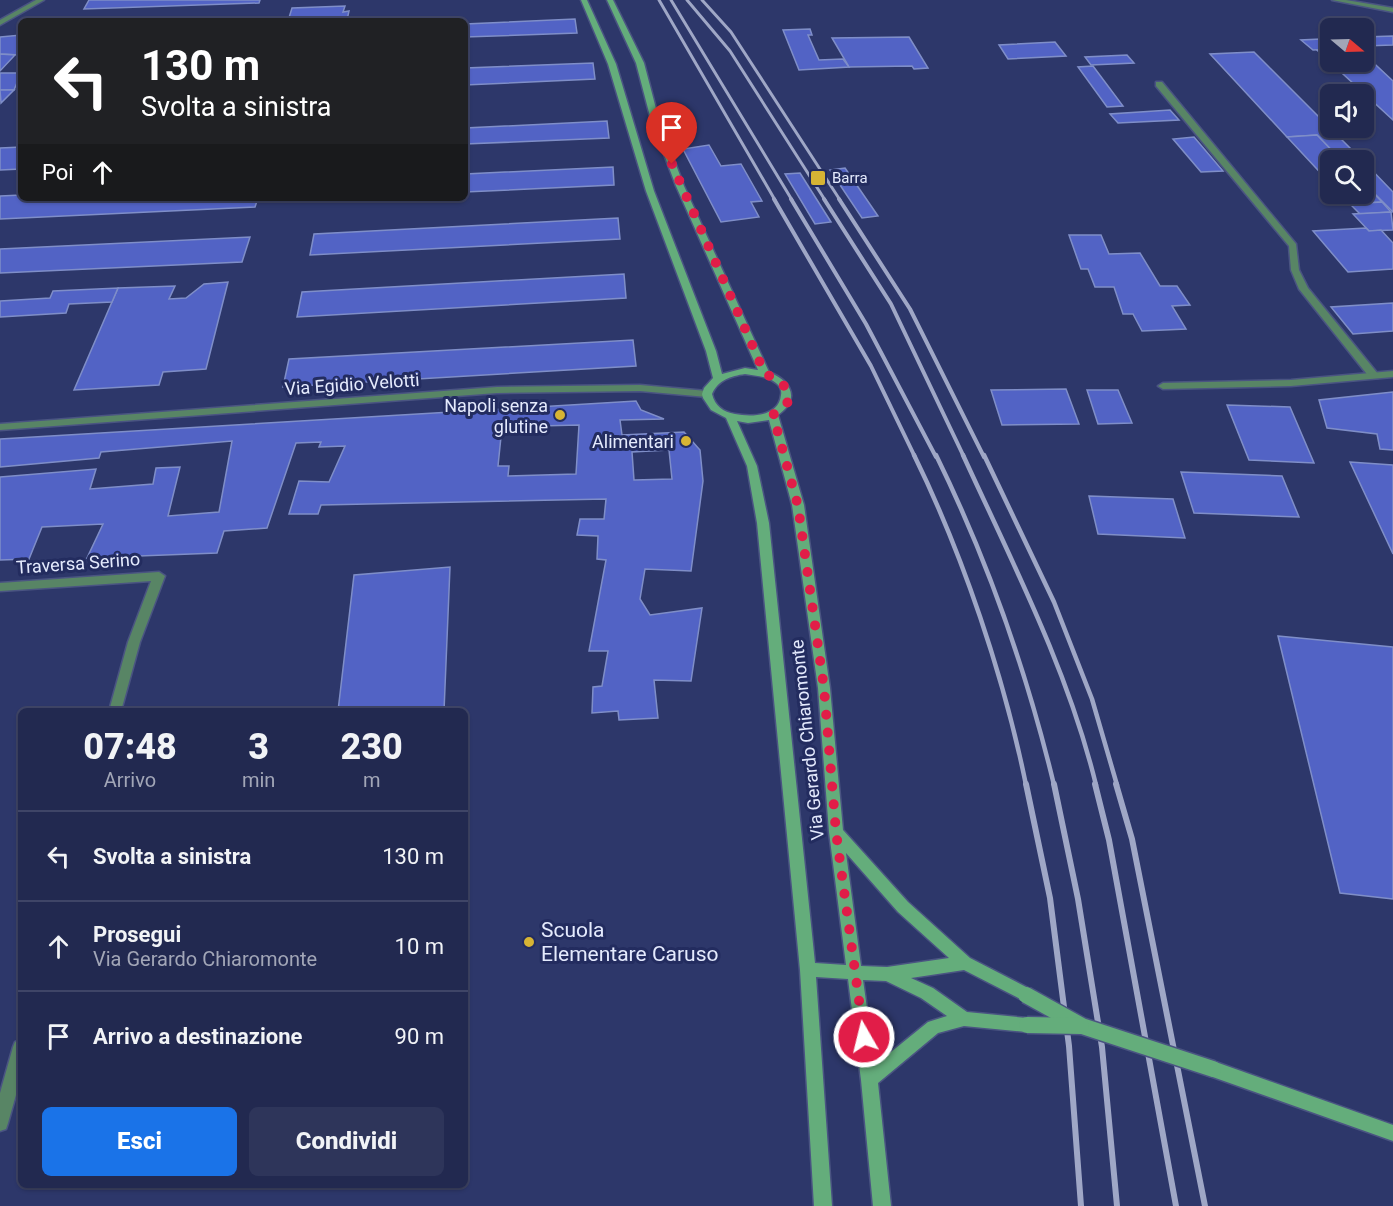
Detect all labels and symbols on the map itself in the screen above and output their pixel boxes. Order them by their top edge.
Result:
north arrow [1320,18,1374,72]
pin [646,102,697,164]
marker: Barra [809,169,827,187]
place label: Barra [832,169,868,187]
street label: Via Egidio Velotti [284,369,420,399]
place label: Napoli senza glutine [444,395,548,437]
marker: Napoli senza glutine [553,408,567,422]
place label: Alimentari [592,431,674,452]
marker: Alimentari [679,434,693,448]
street label: Traversa Serino [15,548,141,578]
street label: Via Gerardo Chiaromonte [786,639,828,841]
place label: Scuola Elementare Caruso [541,918,719,966]
marker: Scuola Elementare Caruso [522,935,536,949]
position arrow [832,1005,896,1069]

